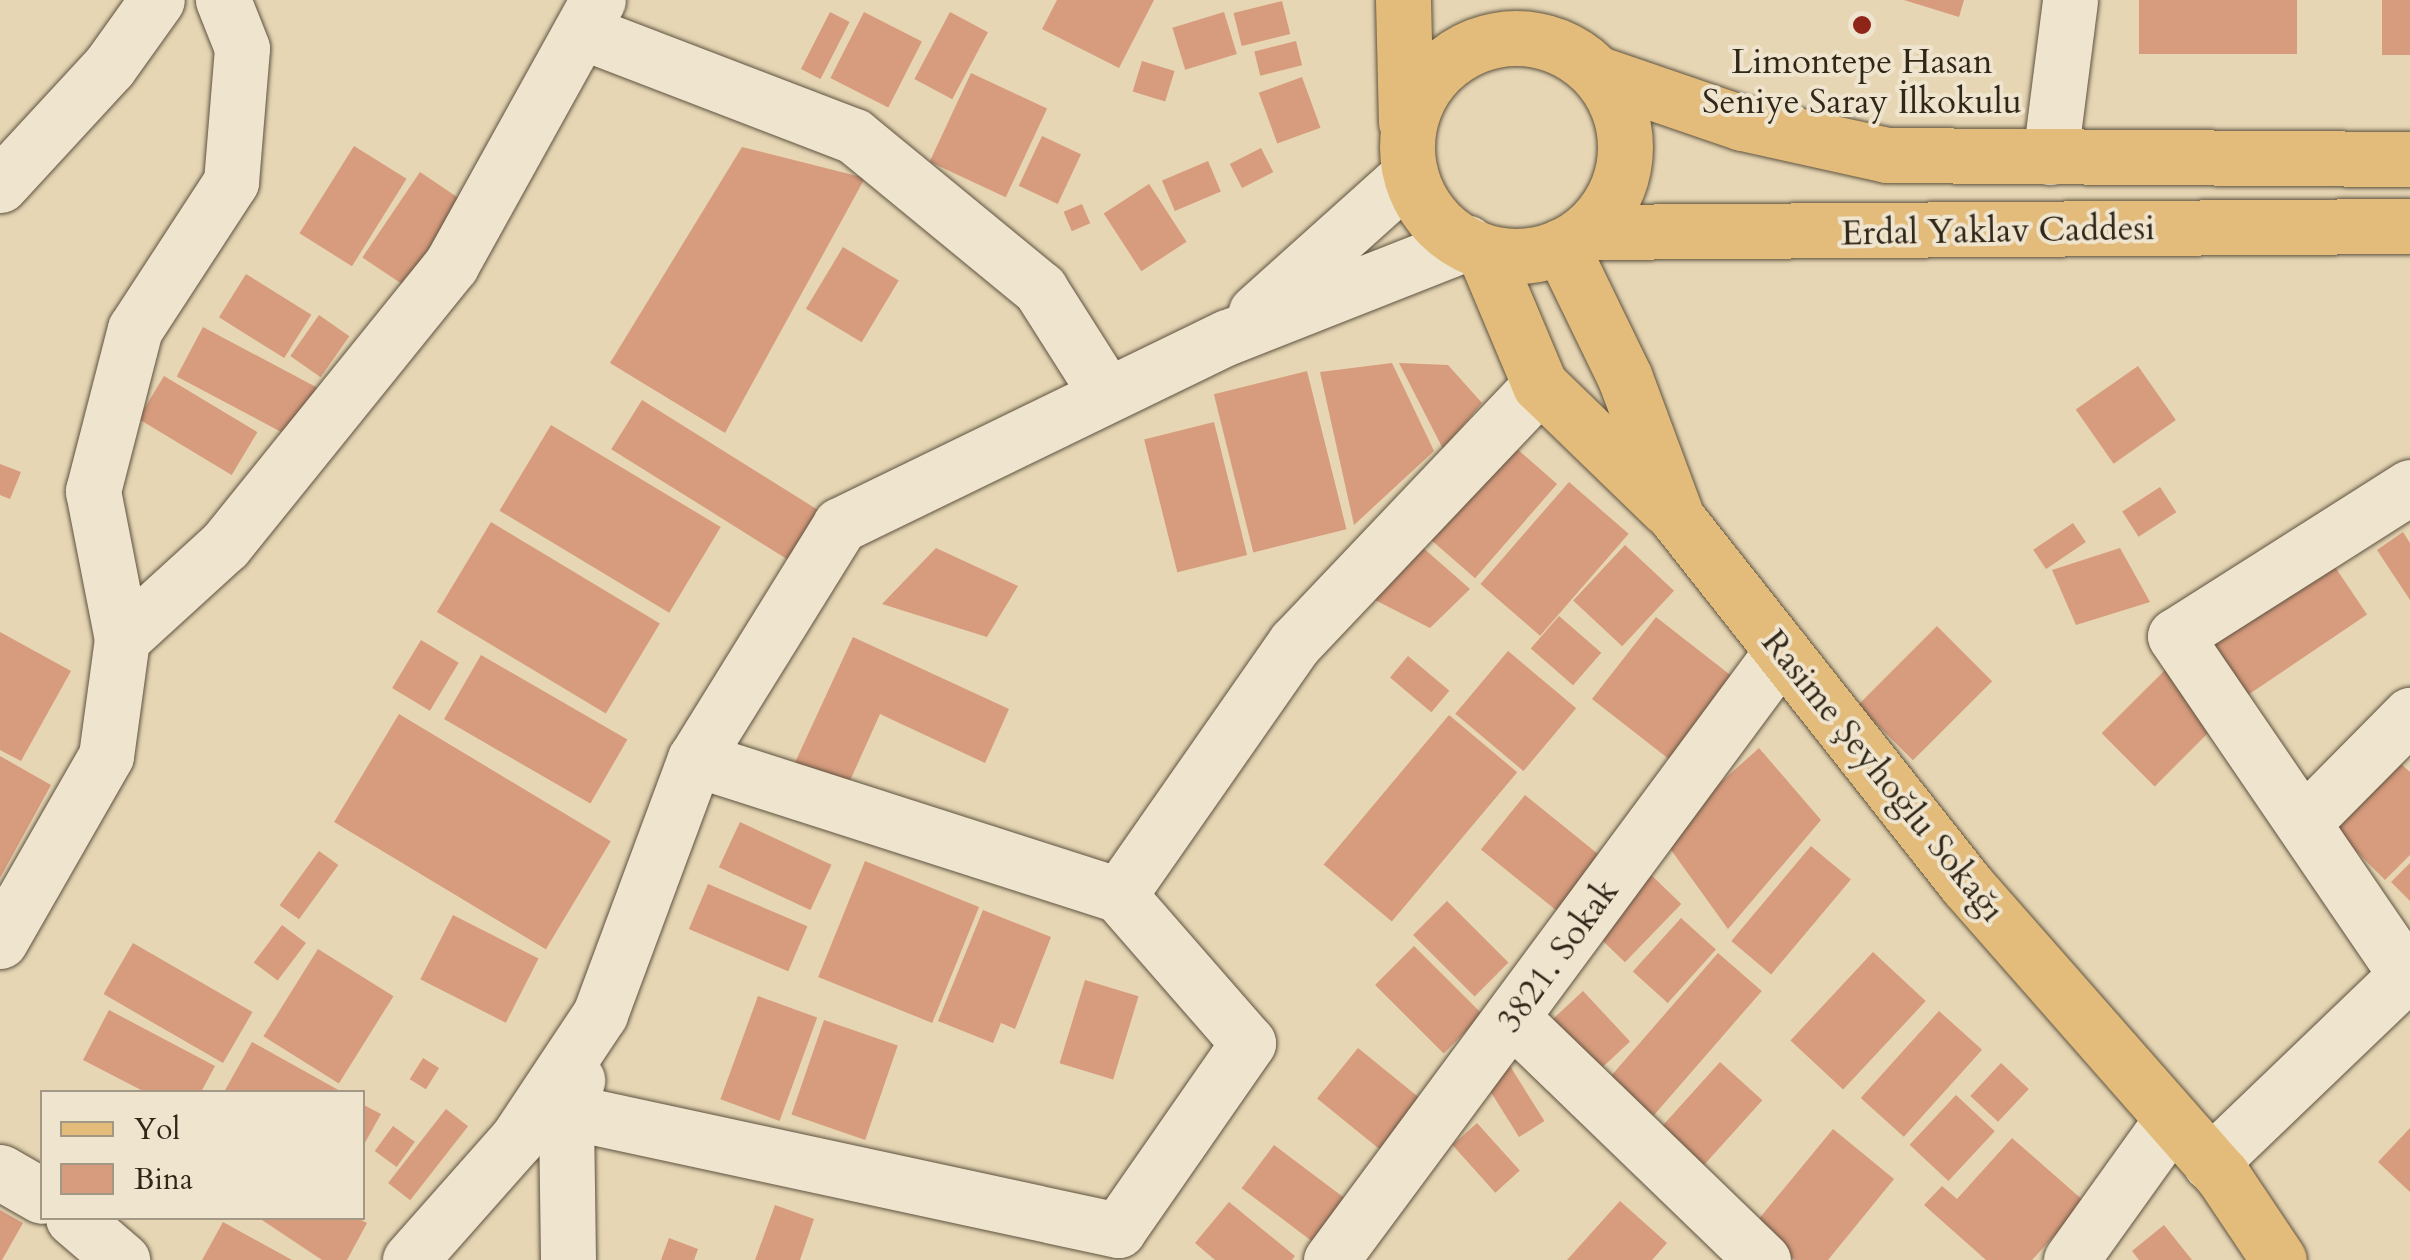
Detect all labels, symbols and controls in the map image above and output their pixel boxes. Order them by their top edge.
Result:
marker: Limontepe Hasan Seniye Saray İlkokulu [1851,14,1873,36]
place label: Limontepe Hasan Seniye Saray İlkokulu [1702,41,2022,123]
street label: Erdal Yaklav Caddesi [1841,207,2155,255]
street label: Rasime Şeyhoğlu Sokağı [1753,622,2013,930]
street label: 3821. Sokak [1488,871,1628,1041]
legend [40,1090,365,1220]
text: Yol [134,1109,180,1150]
text: Bina [134,1159,193,1200]

